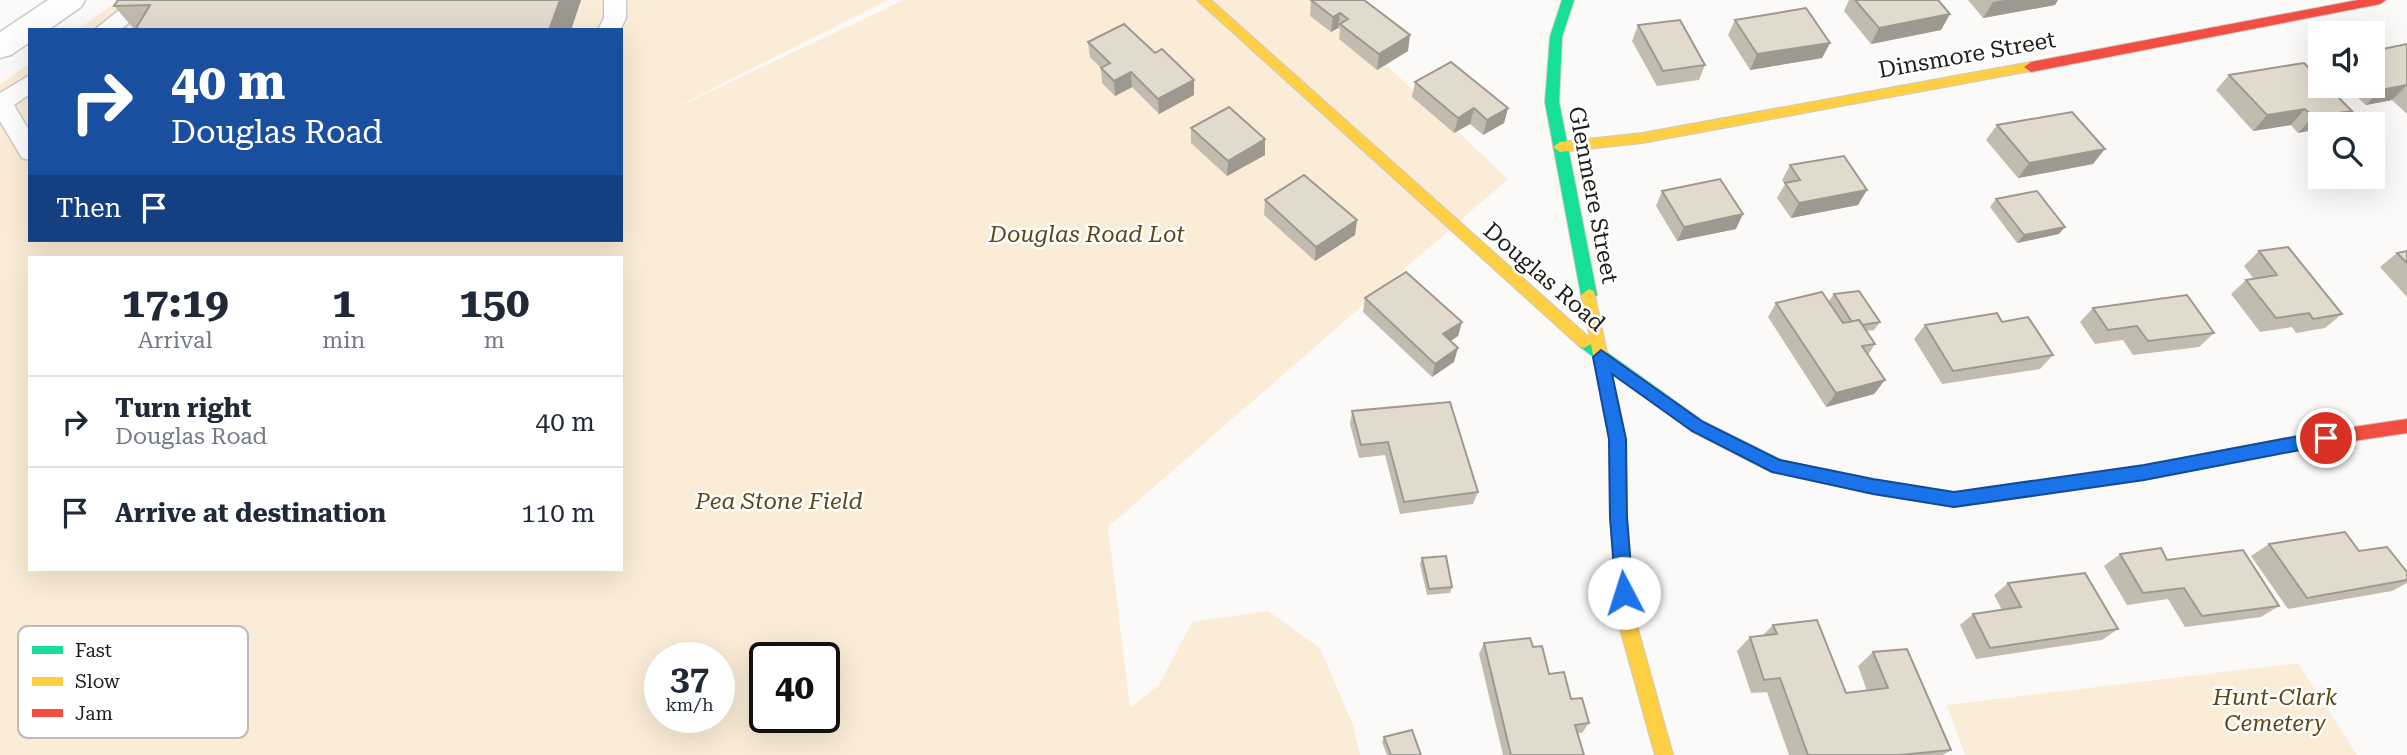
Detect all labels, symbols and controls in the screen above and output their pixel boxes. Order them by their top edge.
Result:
map controls [2308,21,2385,189]
button: sound [2308,21,2385,98]
street label: Dinsmore Street [1876,26,2058,84]
text: 40 m [171,54,286,111]
icon: right [56,56,147,147]
street label: Glenmere Street [1563,104,1623,286]
button: search [2308,112,2385,189]
text: Douglas Road [171,113,383,151]
icon: arrive [135,189,173,227]
text: Then [56,193,121,223]
street label: Douglas Road [1478,217,1611,337]
park label: Douglas Road Lot [988,221,1185,248]
text: 17:19 [122,278,229,327]
text: 1 [332,278,356,327]
text: 150 [459,278,529,327]
text: Arrival [138,327,212,354]
text: min [322,327,365,354]
text: m [484,327,505,354]
text: Turn right [115,393,251,423]
icon: right [56,403,94,441]
text: 40 m [536,407,595,437]
pin [2296,408,2356,468]
icon: arrive [2307,419,2345,457]
text: Douglas Road [115,423,267,450]
park label: Pea Stone Field [694,488,863,515]
icon: arrive [56,494,94,532]
text: Arrive at destination [115,498,386,528]
text: 110 m [521,498,595,528]
position arrow [1587,556,1661,630]
legend [18,626,248,738]
text: Fast [75,639,112,662]
speed limit sign: 40 [749,642,840,733]
text: 37 [670,658,709,699]
text: Slow [75,670,120,693]
park label: Hunt-Clark Cemetery [2212,684,2338,737]
text: km/h [665,694,714,715]
text: Jam [75,702,113,725]

